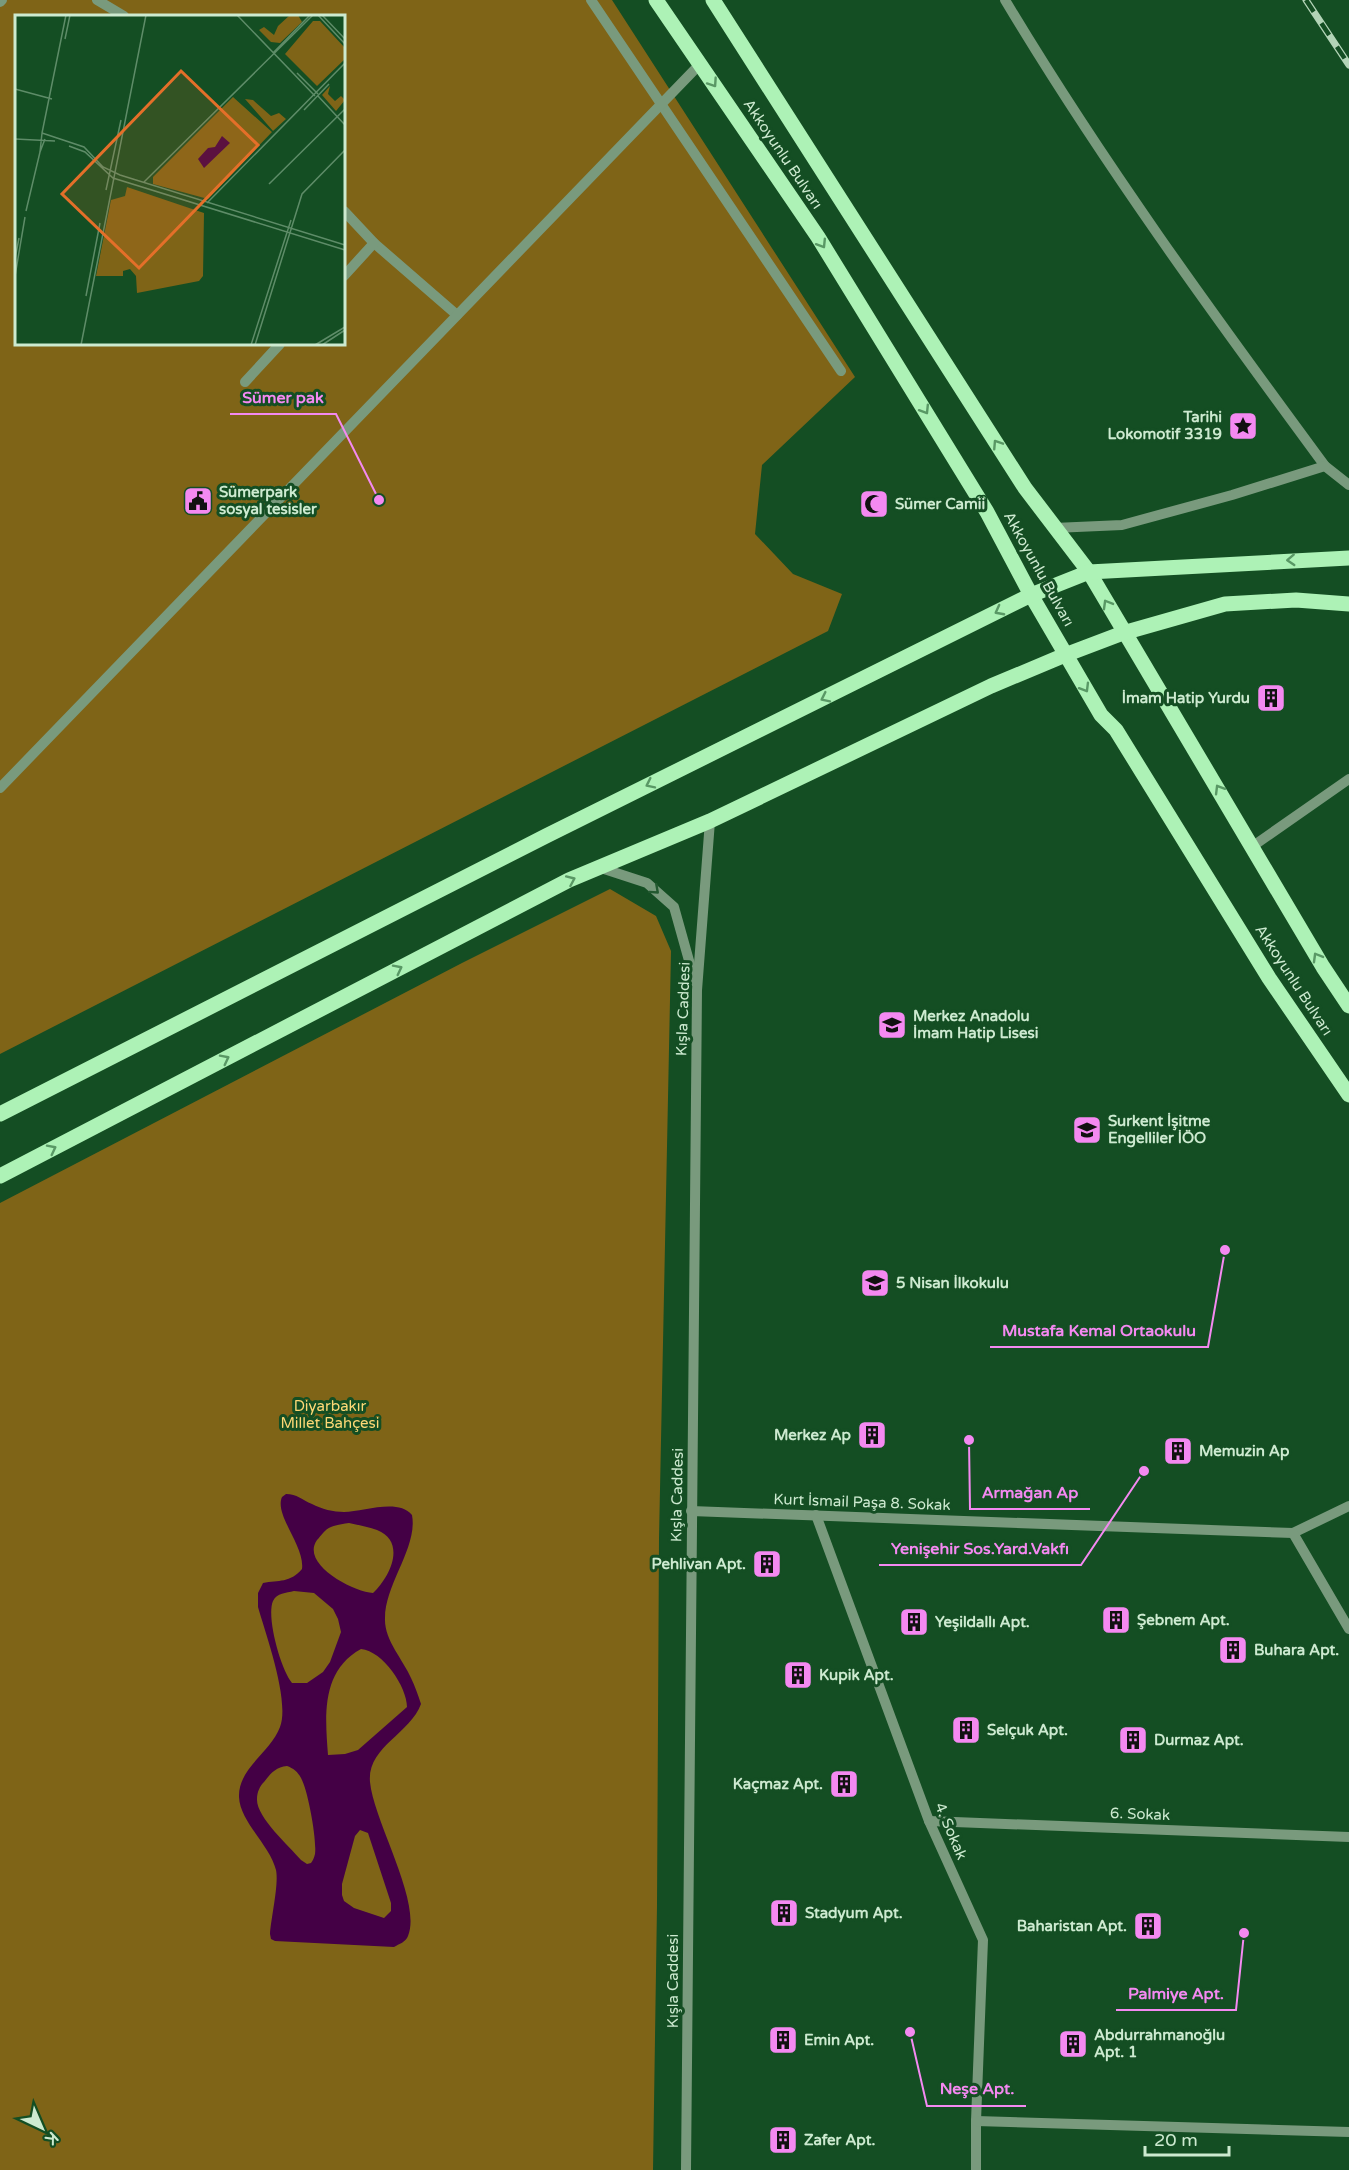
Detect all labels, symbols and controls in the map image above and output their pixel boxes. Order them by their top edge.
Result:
inset map [15,15,345,345]
one-way arrow [706,76,717,87]
street label: Akkoyunlu Bulvarı [740,96,826,212]
one-way arrow [815,238,827,248]
callout: Sümer pak [230,380,336,414]
text: Sümer pak [242,388,324,408]
one-way arrow [917,404,929,414]
place label: Tarihi Lokomotif 3319 [1107,408,1222,443]
place icon: Tarihi Lokomotif 3319 [1227,410,1259,442]
one-way arrow [992,440,1004,450]
place label: Sümerpark sosyal tesisler [219,483,317,519]
public building icon: Sümerpark sosyal tesisler [182,485,214,517]
mosque icon: Sümer Camii [858,488,890,520]
place label: Sümer Camii [895,495,985,513]
street label: Akkoyunlu Bulvarı [1000,509,1078,629]
one-way arrow [1286,553,1295,566]
one-way arrow [1103,600,1114,610]
one-way arrow [995,604,1005,615]
one-way arrow [1078,682,1090,692]
building icon: İmam Hatip Yurdu [1255,682,1287,714]
place label: İmam Hatip Yurdu [1122,689,1250,708]
one-way arrow [820,691,831,702]
one-way arrow [645,777,656,789]
one-way arrow [1214,785,1226,795]
one-way arrow [565,875,576,887]
one-way arrow [648,883,659,894]
street label: Akkoyunlu Bulvarı [1251,921,1337,1039]
one-way arrow [1313,953,1325,963]
street label: Kışla Caddesi [672,962,694,1056]
one-way arrow [392,965,403,977]
place label: Merkez Anadolu İmam Hatip Lisesi [913,1007,1038,1043]
school or university icon: Merkez Anadolu İmam Hatip Lisesi [876,1009,908,1041]
one-way arrow [219,1055,230,1067]
place label: Surkent İşitme Engelliler İÖO [1108,1112,1211,1148]
school or university icon: Surkent İşitme Engelliler İÖO [1071,1114,1103,1146]
one-way arrow [46,1145,57,1157]
school or university icon: 5 Nisan İlkokulu [859,1267,891,1299]
place label: 5 Nisan İlkokulu [896,1274,1009,1292]
callout: Mustafa Kemal Ortaokulu [990,1313,1208,1347]
text: Mustafa Kemal Ortaokulu [1002,1321,1196,1341]
park label: Diyarbakır Millet Bahçesi [281,1397,380,1432]
building icon: Merkez Ap [856,1419,888,1451]
place label: Merkez Ap [774,1426,852,1445]
building icon: Memuzin Ap [1162,1435,1194,1467]
place label: Memuzin Ap [1199,1442,1290,1461]
street label: Kışla Caddesi [667,1448,687,1542]
callout: Armağan Ap [970,1475,1090,1509]
text: Armağan Ap [982,1483,1078,1503]
street label: Kurt İsmail Paşa 8. Sokak [773,1490,951,1514]
callout: Yenişehir Sos.Yard.Vakfı [879,1531,1081,1565]
text: Yenişehir Sos.Yard.Vakfı [891,1539,1069,1559]
building icon: Pehlivan Apt. [751,1548,783,1580]
place label: Pehlivan Apt. [652,1555,746,1574]
building icon: Şebnem Apt. [1100,1604,1132,1636]
building icon: Yeşildallı Apt. [898,1606,930,1638]
place label: Şebnem Apt. [1137,1611,1230,1630]
place label: Yeşildallı Apt. [935,1613,1030,1632]
building icon: Buhara Apt. [1217,1634,1249,1666]
place label: Buhara Apt. [1254,1641,1339,1660]
building icon: Kupik Apt. [782,1659,814,1691]
place label: Kupik Apt. [819,1666,894,1685]
building icon: Selçuk Apt. [950,1714,982,1746]
place label: Selçuk Apt. [987,1721,1068,1740]
building icon: Durmaz Apt. [1117,1724,1149,1756]
place label: Durmaz Apt. [1154,1731,1244,1750]
building icon: Kaçmaz Apt. [828,1768,860,1800]
place label: Kaçmaz Apt. [733,1775,823,1794]
street label: 4. Sokak [931,1800,971,1862]
street label: 6. Sokak [1110,1804,1170,1824]
building icon: Stadyum Apt. [768,1897,800,1929]
place label: Stadyum Apt. [805,1904,903,1923]
building icon: Baharistan Apt. [1132,1910,1164,1942]
place label: Baharistan Apt. [1017,1917,1127,1936]
street label: Kışla Caddesi [664,1934,682,2028]
callout: Palmiye Apt. [1116,1976,1236,2010]
text: Palmiye Apt. [1128,1984,1224,2004]
building icon: Emin Apt. [767,2024,799,2056]
place label: Abdurrahmanoğlu Apt. 1 [1094,2026,1225,2062]
building icon: Abdurrahmanoğlu Apt. 1 [1057,2028,1089,2060]
place label: Emin Apt. [804,2031,874,2050]
callout: Neşe Apt. [927,2072,1026,2106]
text: Neşe Apt. [940,2079,1014,2099]
north arrow [12,2098,72,2158]
scale bar [1145,2119,1229,2157]
building icon: Zafer Apt. [767,2124,799,2156]
text: K [41,2127,63,2149]
text: 20 m [1154,2129,1198,2151]
place label: Zafer Apt. [804,2131,875,2150]

